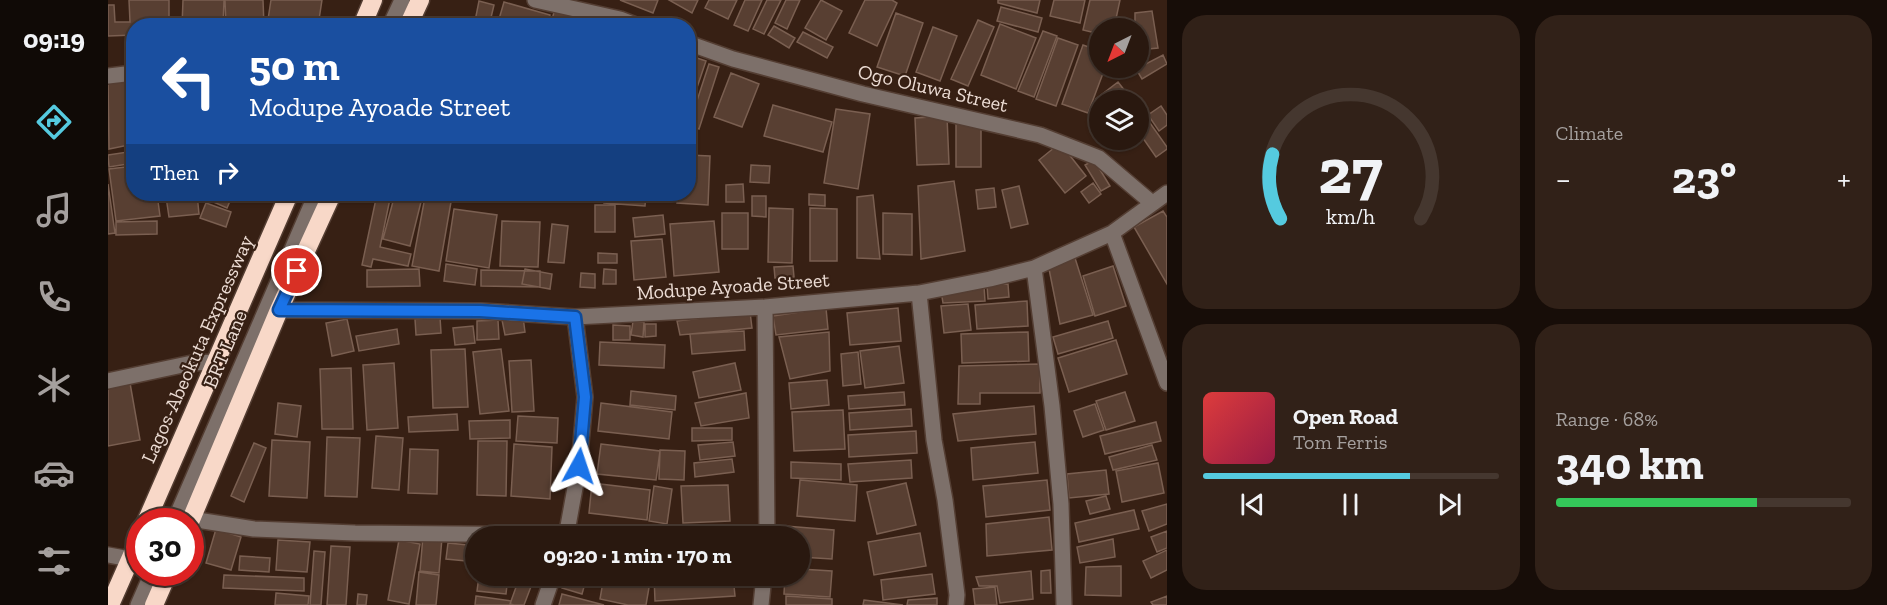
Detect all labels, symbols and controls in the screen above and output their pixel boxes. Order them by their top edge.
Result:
north arrow [1089,18,1149,78]
map controls [1089,18,1149,150]
text: 09:19 [23,23,85,55]
text: 50 m [249,40,340,91]
icon: left [150,42,228,120]
street label: Ogo Oluwa Street [856,59,1011,117]
button: layers [1089,90,1149,150]
text: Modupe Ayoade Street [249,91,510,123]
icon: directions [33,101,75,143]
text: Climate [1556,121,1623,145]
text: 27 [1319,134,1383,209]
text: 23° [1672,151,1736,205]
icon: right [211,156,244,189]
text: Then [150,159,199,186]
text: − [1556,159,1571,198]
text: + [1837,159,1851,198]
icon: music [33,189,75,231]
text: km/h [1326,204,1375,229]
street label: Lagos-Abeokuta Expressway [136,231,258,467]
pin [271,245,322,296]
icon: arrive [280,254,313,287]
street label: Modupe Ayoade Street [636,267,831,305]
icon: phone [33,276,75,318]
street label: BRT Lane [198,306,252,392]
icon: climate [33,364,75,406]
text: Open Road [1293,403,1398,430]
text: Range · 68% [1556,407,1658,431]
text: Tom Ferris [1293,430,1388,454]
position arrow [547,434,611,498]
text: 340 km [1556,437,1704,491]
icon: car [33,452,75,494]
icon: previous [1236,488,1269,521]
icon: pause [1334,488,1367,521]
icon: next [1433,488,1466,521]
speed limit sign: 30 [126,508,204,586]
icon: filters [33,540,75,582]
text: 09:20 · 1 min · 170 m [543,542,732,569]

